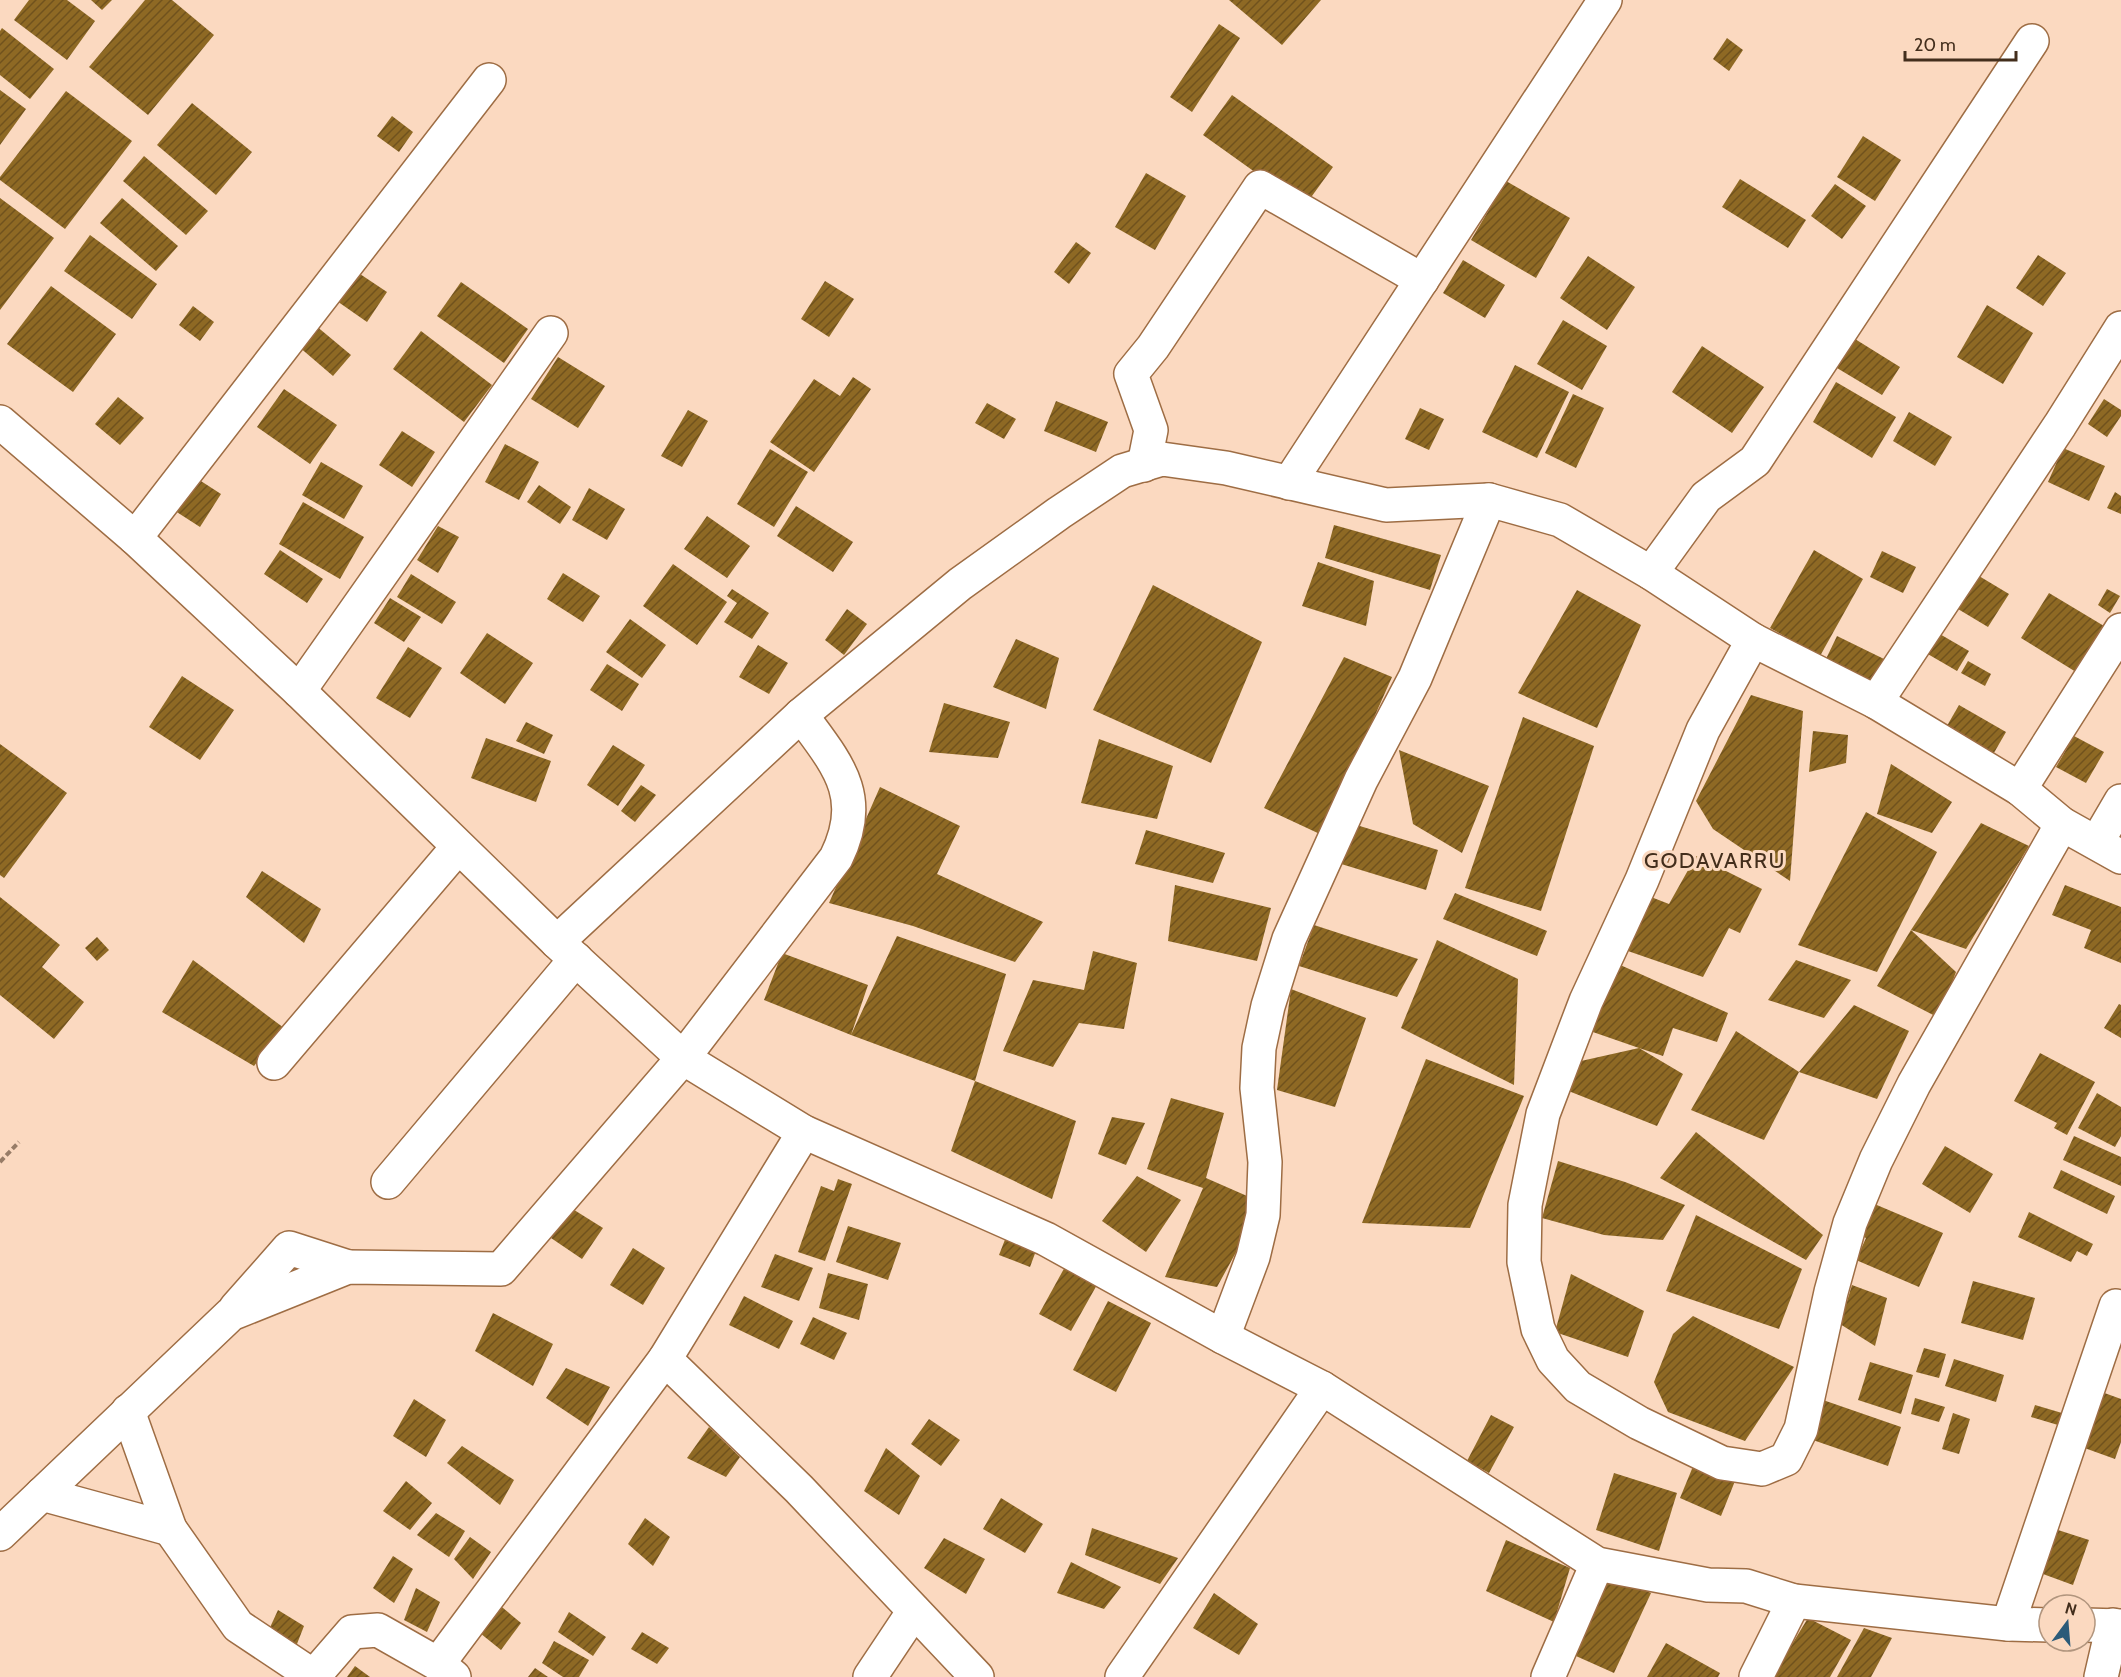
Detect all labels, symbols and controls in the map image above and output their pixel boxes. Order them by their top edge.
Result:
scale bar [1905,24,2016,62]
text: 20 m [1914,34,1956,56]
district label: GODAVARRU [1644,847,1786,874]
north arrow [2037,1593,2097,1653]
text: N [2063,1598,2079,1620]

